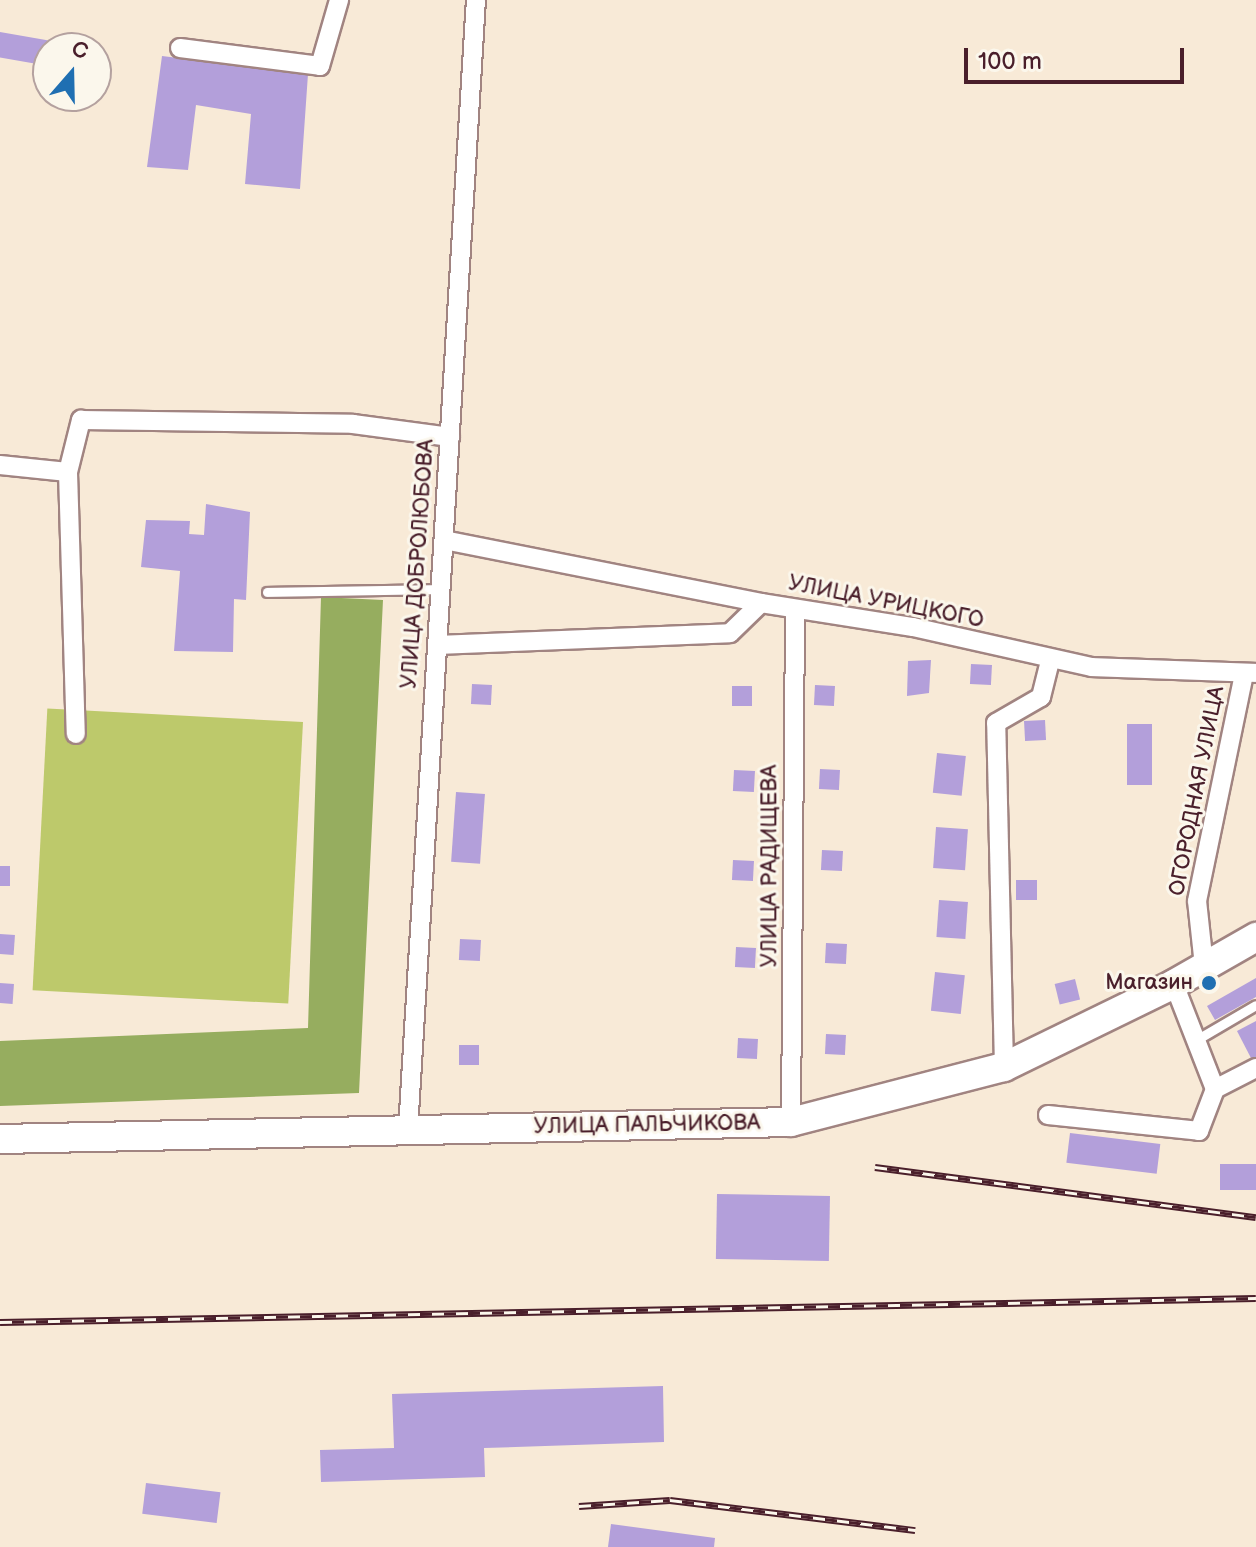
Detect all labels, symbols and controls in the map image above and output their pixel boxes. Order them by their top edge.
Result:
north arrow [32,32,112,112]
scale bar [968,32,1188,82]
text: С [68,36,91,66]
text: 100 m [978,47,1042,76]
street label: УЛИЦА ДОБРОЛЮБОВА [396,438,440,690]
street label: УЛИЦА УРИЦКОГО [786,570,986,634]
street label: ОГОРОДНАЯ УЛИЦА [1164,684,1230,898]
street label: УЛИЦА РАДИЩЕВА [757,765,783,967]
place label: Магазин [1105,970,1193,996]
marker: Магазин [1200,974,1218,992]
street label: УЛИЦА ПАЛЬЧИКОВА [533,1110,761,1140]

